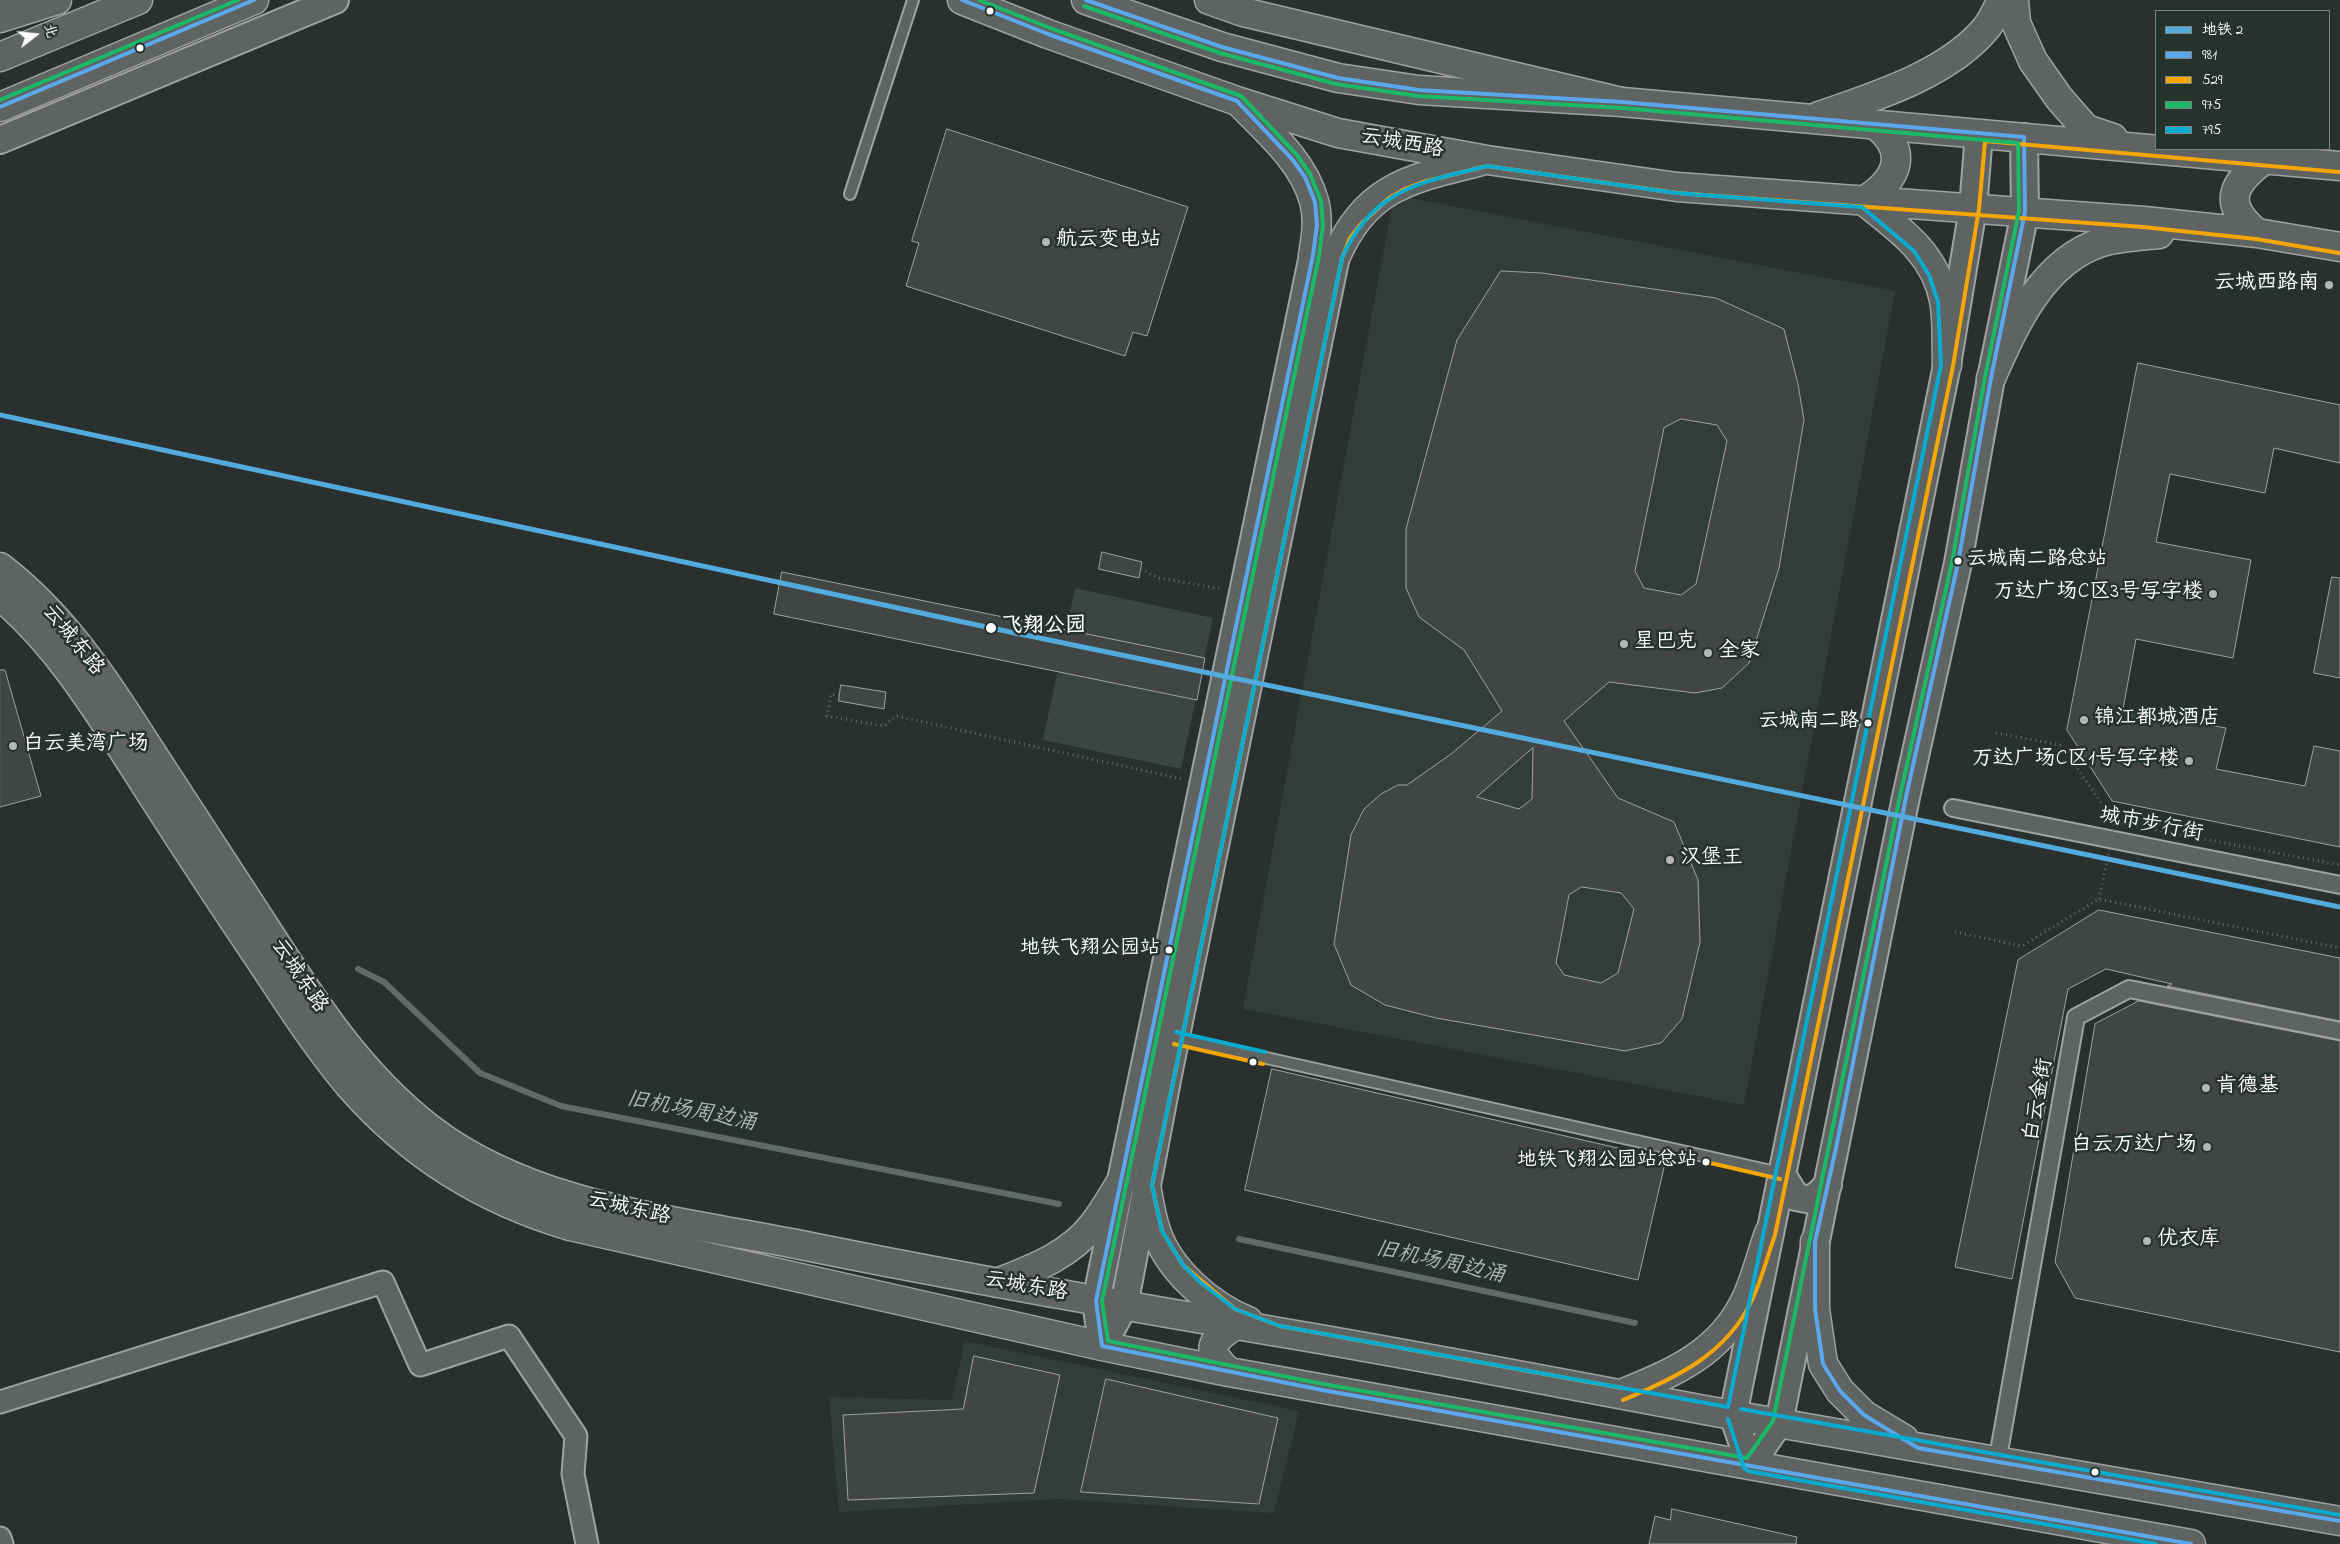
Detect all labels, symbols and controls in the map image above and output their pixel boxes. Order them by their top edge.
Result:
unlabelled marker [985,6,995,16]
north arrow [10,10,60,60]
legend [2155,10,2330,150]
text: 地铁 2 [2202,19,2243,41]
text: 北 [38,21,62,40]
unlabelled marker [135,43,145,53]
text: 981 [2202,44,2217,66]
text: 529 [2202,69,2223,91]
text: 975 [2202,94,2221,116]
text: 795 [2202,119,2221,141]
street label: 云城西路 [1358,125,1446,165]
place label: 航云变电站 [1056,229,1161,255]
marker: 航云变电站 [1040,236,1052,248]
place label: 云城西路南 [2214,272,2319,298]
marker: 云城西路南 [2323,279,2335,291]
place label: 云城南二路总站 [1967,549,2107,573]
marker: 云城南二路总站 [1953,556,1963,566]
place label: 万达广场C区3号写字楼 [1994,581,2203,607]
marker: 万达广场C区3号写字楼 [2207,588,2219,600]
street label: 云城东路 [36,600,108,682]
place label: 飞翔公园 [1002,615,1086,641]
marker: 飞翔公园 [984,621,998,635]
place label: 星巴克 [1634,631,1697,657]
marker: 星巴克 [1618,638,1630,650]
place label: 全家 [1718,640,1760,666]
marker: 全家 [1702,647,1714,659]
place label: 锦江都城酒店 [2094,707,2220,733]
place label: 云城南二路 [1759,711,1859,735]
marker: 锦江都城酒店 [2078,714,2090,726]
marker: 云城南二路 [1863,718,1873,728]
place label: 白云美湾广场 [23,733,149,759]
marker: 白云美湾广场 [7,740,19,752]
place label: 万达广场C区1号写字楼 [1972,748,2179,774]
marker: 万达广场C区1号写字楼 [2183,755,2195,767]
street label: 城市步行街 [2097,804,2205,848]
place label: 汉堡王 [1680,847,1743,873]
marker: 汉堡王 [1664,854,1676,866]
street label: 云城东路 [264,935,332,1019]
place label: 地铁飞翔公园站 [1020,938,1160,962]
marker: 地铁飞翔公园站 [1164,945,1174,955]
street label: 白云金街 [2020,1056,2060,1144]
unlabelled marker [1248,1057,1258,1067]
place label: 肯德基 [2216,1075,2279,1101]
marker: 肯德基 [2200,1082,2212,1094]
water label: 旧机场周边涌 [624,1087,758,1139]
place label: 白云万达广场 [2071,1134,2197,1160]
marker: 白云万达广场 [2201,1141,2213,1153]
place label: 地铁飞翔公园站总站 [1517,1150,1697,1174]
marker: 地铁飞翔公园站总站 [1701,1157,1711,1167]
street label: 云城东路 [585,1188,673,1232]
place label: 优衣库 [2157,1228,2220,1254]
marker: 优衣库 [2141,1235,2153,1247]
water label: 旧机场周边涌 [1373,1237,1507,1291]
street label: 云城东路 [982,1268,1070,1308]
unlabelled marker [2090,1467,2100,1477]

